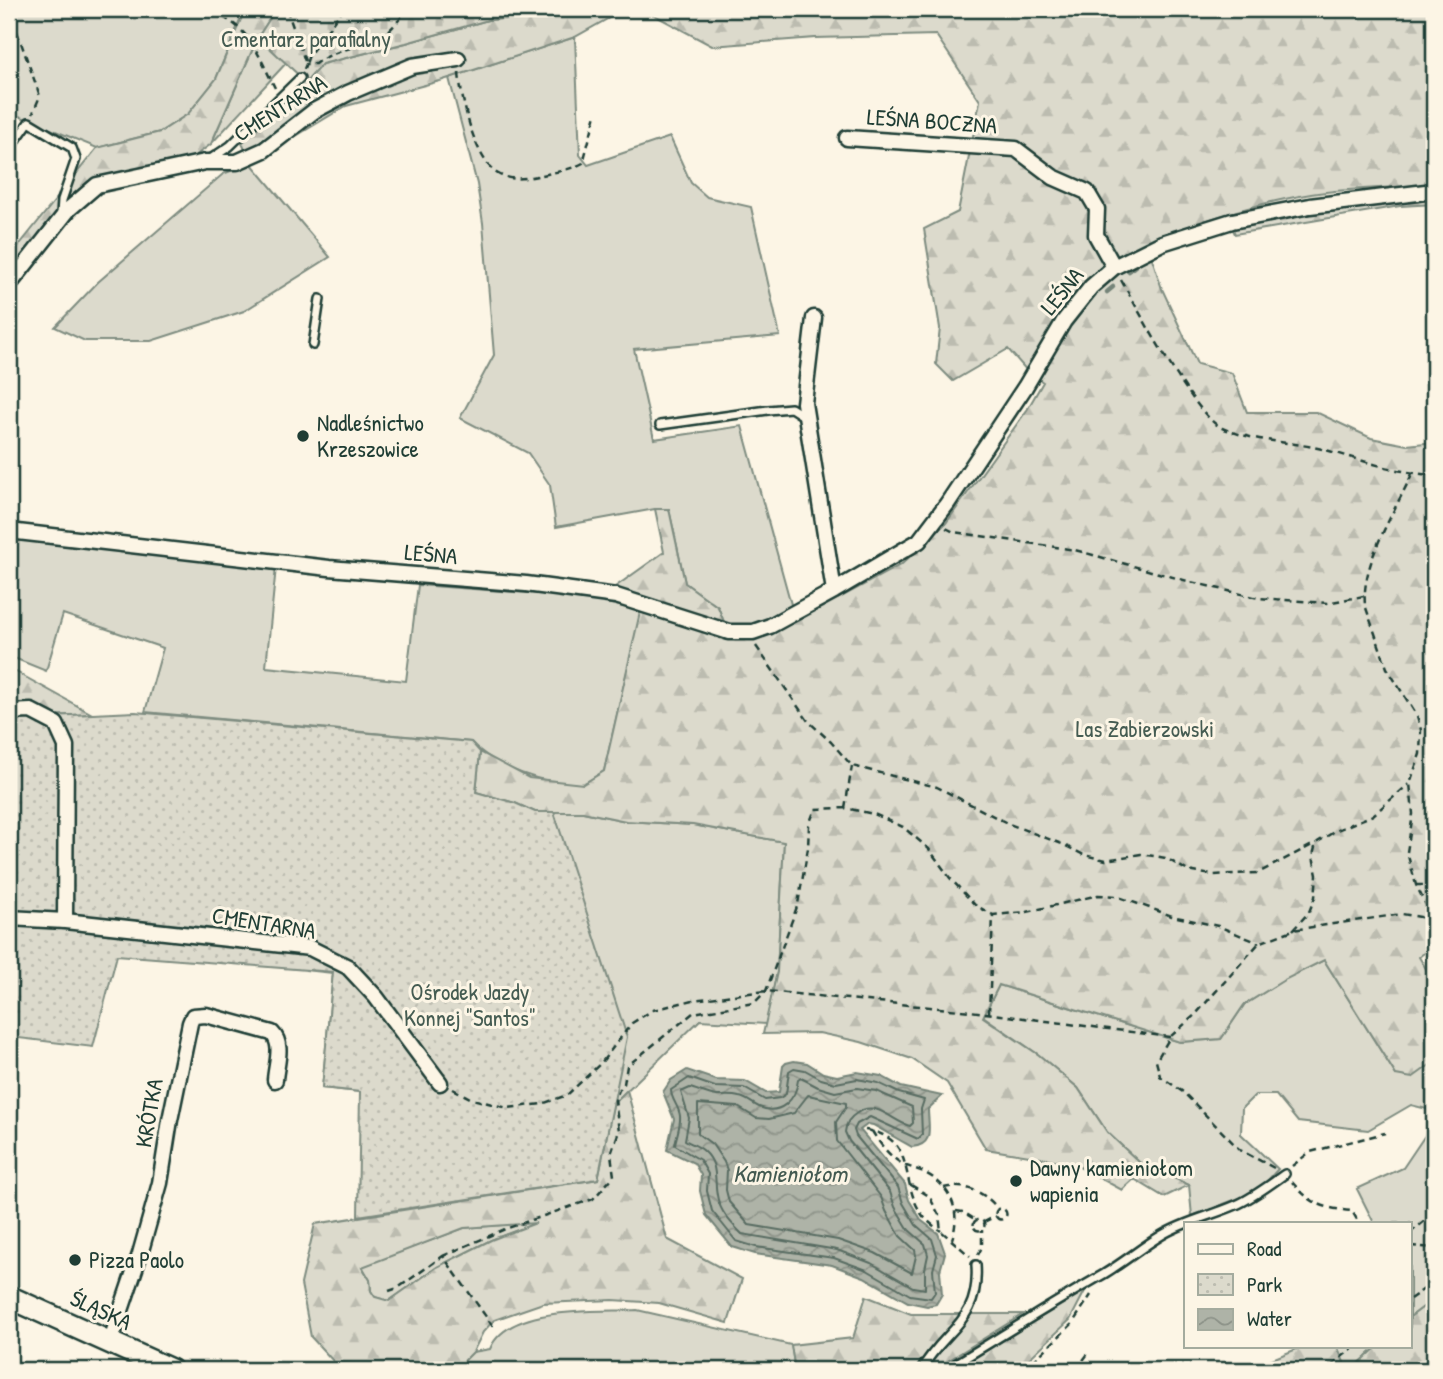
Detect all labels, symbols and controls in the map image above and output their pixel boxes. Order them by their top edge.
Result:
park label: Cmentarz parafialny [221,23,391,54]
street label: CMENTARNA [227,67,332,148]
street label: LEŚNA BOCZNA [866,100,998,141]
street label: LEŚNA [1033,260,1090,321]
place label: Nadleśnictwo Krzeszowice [317,407,424,464]
marker: Nadleśnictwo Krzeszowice [295,428,311,444]
street label: LEŚNA [403,536,459,571]
park label: Las Zabierzowski [1076,713,1214,744]
street label: CMENTARNA [210,899,318,946]
park label: Ośrodek Jazdy Konnej "Santos" [404,976,536,1033]
street label: KRÓTKA [127,1076,170,1150]
place label: Dawny kamieniołom wapienia [1030,1152,1193,1209]
water label: Kamieniołom [733,1157,848,1189]
marker: Dawny kamieniołom wapienia [1008,1173,1024,1189]
legend [1184,1222,1412,1348]
text: Road [1247,1234,1281,1263]
place label: Pizza Paolo [89,1244,184,1275]
marker: Pizza Paolo [67,1252,83,1268]
text: Park [1247,1270,1282,1299]
street label: ŚLĄSKA [66,1282,137,1337]
text: Water [1247,1304,1292,1333]

